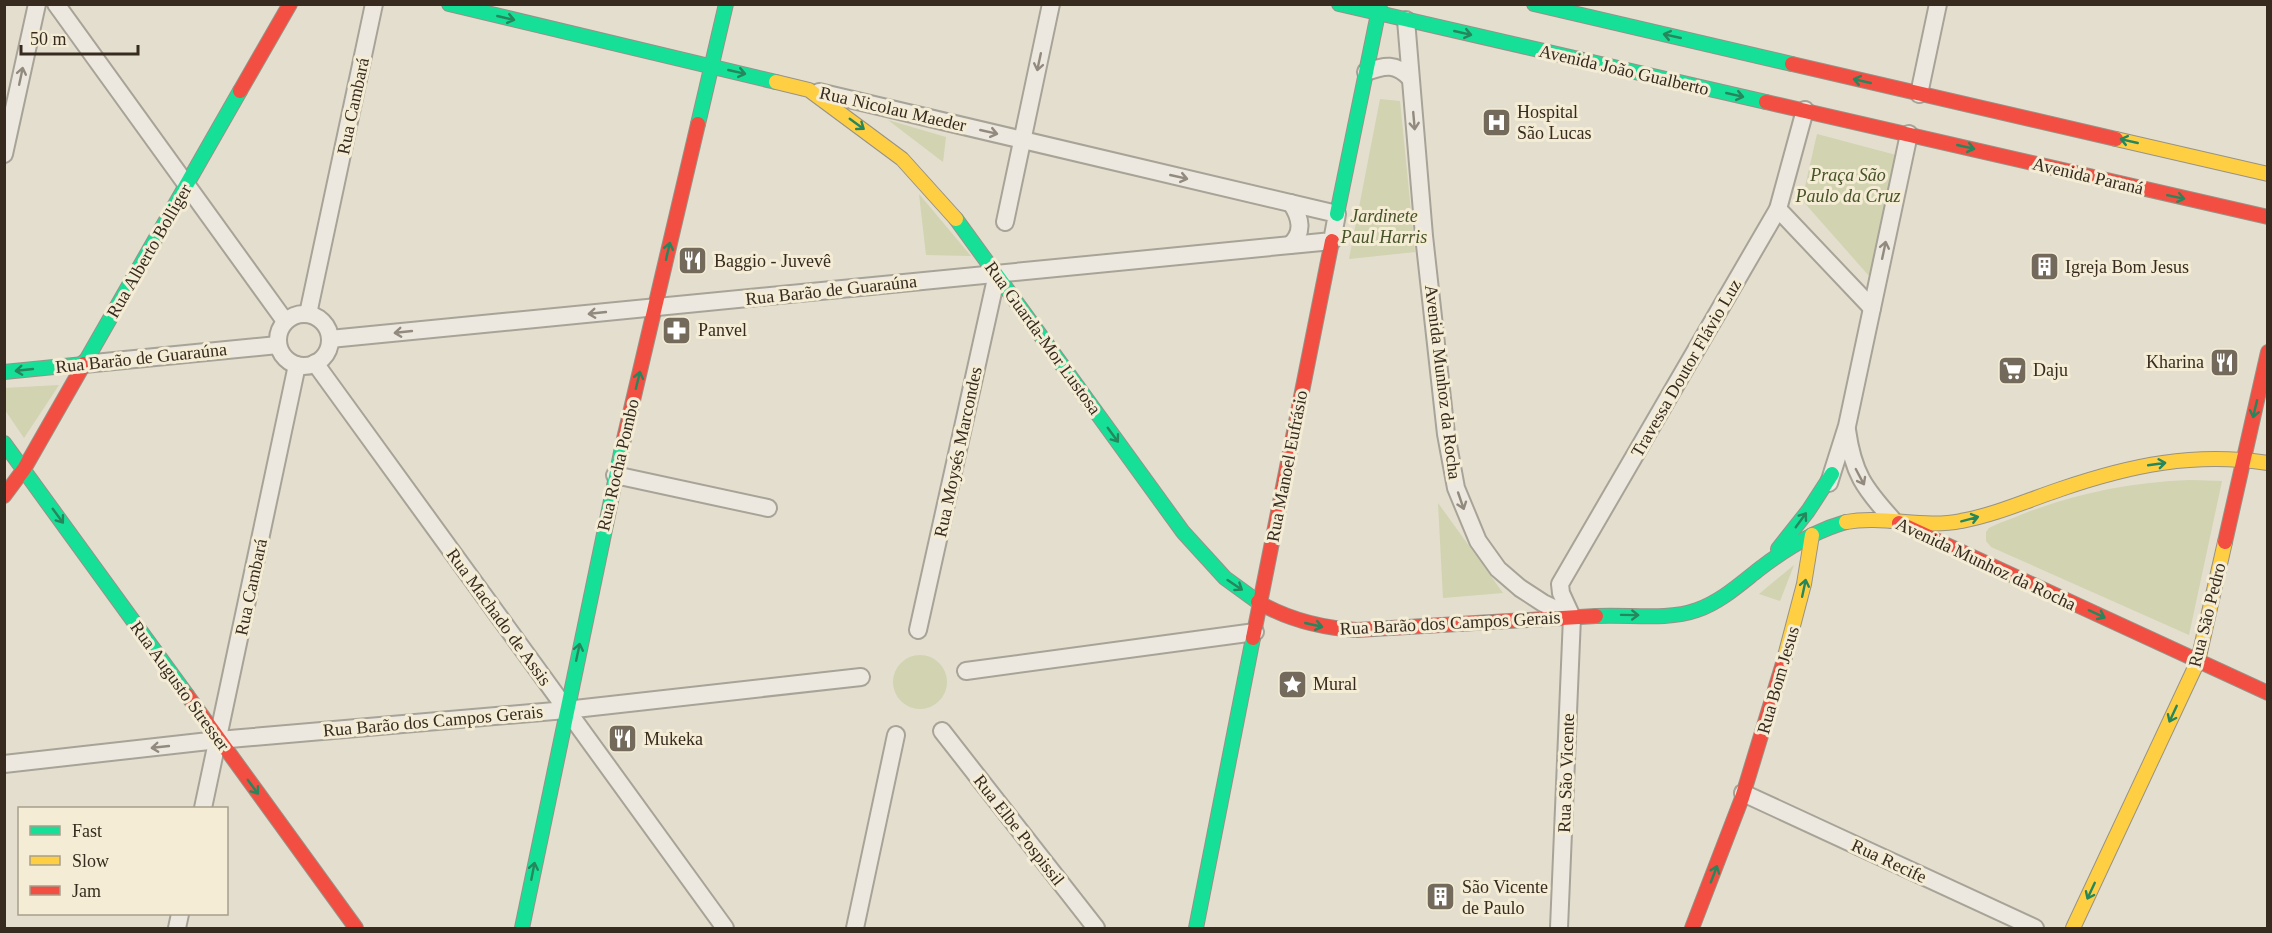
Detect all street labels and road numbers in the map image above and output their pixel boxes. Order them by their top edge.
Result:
street label: Avenida João Gualberto [1537,41,1711,99]
street label: Rua Cambará [333,56,373,156]
street label: Rua Nicolau Maeder [818,82,968,136]
street label: Avenida Paraná [2031,154,2145,198]
street label: Rua Alberto Bolliger [103,181,195,321]
street label: Rua Guarda-Mor Lustosa [981,258,1105,418]
street label: Rua Barão de Guaraúna [744,271,918,309]
street label: Travessa Doutor Flávio Luz [1627,276,1745,460]
street label: Avenida Munhoz da Rocha [1421,283,1465,481]
street label: Rua Barão de Guaraúna [54,339,228,377]
street label: Rua Moysés Marcondes [930,365,986,539]
street label: Rua Manoel Eufrásio [1262,389,1312,543]
street label: Rua Rocha Pombo [593,397,643,533]
street label: Avenida Munhoz da Rocha [1893,513,2079,615]
street label: Rua Cambará [231,537,271,637]
street label: Rua Machado de Assis [443,545,555,689]
street label: Rua São Pedro [2184,561,2230,669]
street label: Rua Barão dos Campos Gerais [1339,607,1561,639]
street label: Rua Augusto Stresser [126,617,234,755]
street label: Rua Bom Jesus [1753,624,1803,736]
street label: Rua Barão dos Campos Gerais [322,701,544,741]
street label: Rua São Vicente [1554,713,1578,833]
street label: Rua Elbe Pospissil [970,771,1068,889]
street label: Rua Recife [1848,835,1930,887]

